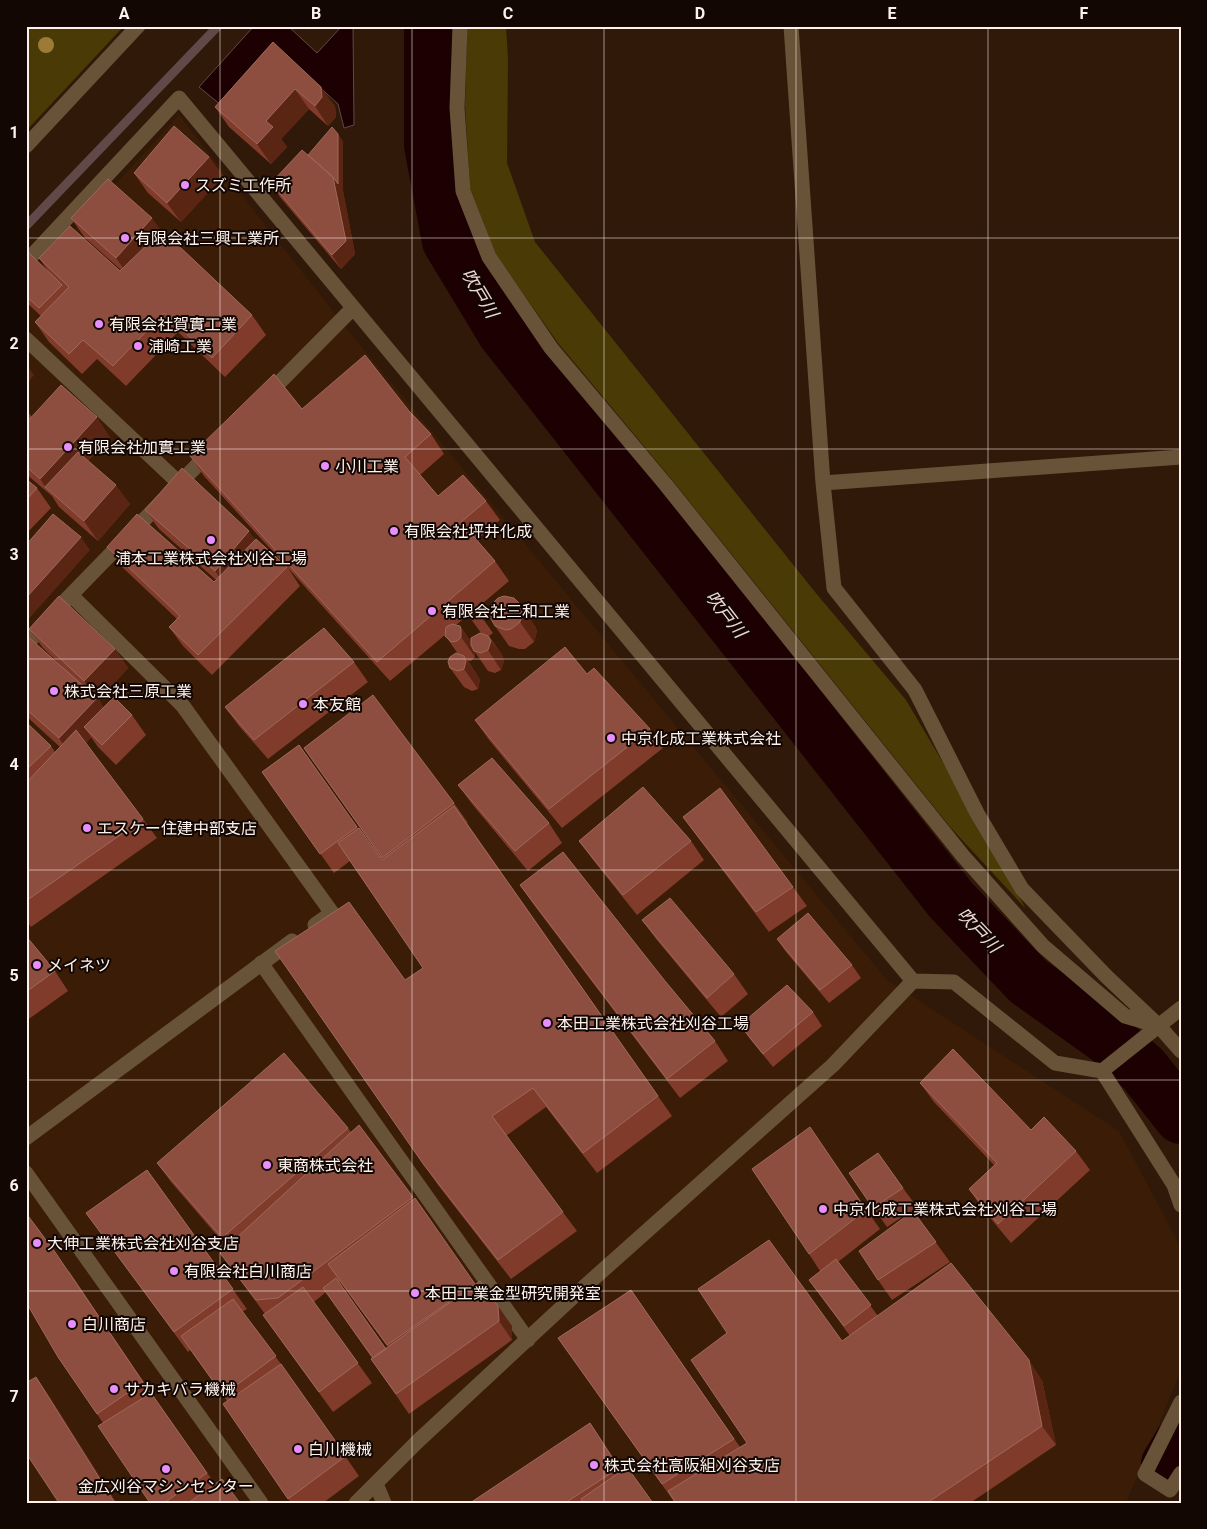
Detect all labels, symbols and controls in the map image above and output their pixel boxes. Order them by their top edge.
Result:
text: A [119,4,130,23]
text: B [311,4,321,23]
text: C [503,4,513,23]
text: D [695,4,705,23]
text: E [888,4,897,23]
text: F [1080,4,1089,23]
text: 1 [9,123,19,142]
place label: スズミ工作所 [195,176,291,195]
marker: スズミ工作所 [179,179,191,191]
place label: 有限会社三興工業所 [135,229,279,248]
marker: 有限会社三興工業所 [119,232,131,244]
water label: 吹戸川 [457,264,504,323]
place label: 有限会社賀實工業 [109,315,237,334]
marker: 有限会社賀實工業 [93,318,105,330]
text: 2 [9,334,19,353]
place label: 浦崎工業 [148,337,212,356]
marker: 浦崎工業 [132,340,144,352]
place label: 有限会社加實工業 [78,438,206,457]
marker: 有限会社加實工業 [62,441,74,453]
place label: 小川工業 [335,457,399,476]
marker: 小川工業 [319,460,331,472]
place label: 有限会社坪井化成 [404,522,532,541]
marker: 有限会社坪井化成 [388,525,400,537]
marker: 浦本工業株式会社刈谷工場 [205,534,217,546]
text: 3 [9,545,19,564]
place label: 浦本工業株式会社刈谷工場 [115,549,307,568]
water label: 吹戸川 [701,586,752,643]
place label: 有限会社三和工業 [442,602,570,621]
marker: 有限会社三和工業 [426,605,438,617]
place label: 株式会社三原工業 [64,682,192,701]
marker: 株式会社三原工業 [48,685,60,697]
place label: 本友館 [313,695,361,714]
marker: 本友館 [297,698,309,710]
place label: 中京化成工業株式会社 [621,729,781,748]
marker: 中京化成工業株式会社 [605,732,617,744]
text: 4 [9,755,19,774]
place label: エスケー住建中部支店 [97,819,257,838]
marker: エスケー住建中部支店 [81,822,93,834]
water label: 吹戸川 [953,903,1007,958]
place label: メイネツ [47,956,111,975]
marker: メイネツ [31,959,43,971]
text: 5 [9,966,19,985]
place label: 本田工業株式会社刈谷工場 [557,1014,749,1033]
marker: 本田工業株式会社刈谷工場 [541,1017,553,1029]
place label: 東商株式会社 [277,1156,373,1175]
marker: 東商株式会社 [261,1159,273,1171]
text: 6 [9,1176,19,1195]
place label: 中京化成工業株式会社刈谷工場 [833,1200,1057,1219]
marker: 中京化成工業株式会社刈谷工場 [817,1203,829,1215]
place label: 大伸工業株式会社刈谷支店 [47,1234,239,1253]
marker: 大伸工業株式会社刈谷支店 [31,1237,43,1249]
place label: 有限会社白川商店 [184,1262,312,1281]
marker: 有限会社白川商店 [168,1265,180,1277]
place label: 本田工業金型研究開発室 [425,1284,601,1303]
marker: 本田工業金型研究開発室 [409,1287,421,1299]
place label: 白川商店 [82,1315,146,1334]
marker: 白川商店 [66,1318,78,1330]
place label: サカキバラ機械 [124,1380,236,1399]
marker: サカキバラ機械 [108,1383,120,1395]
text: 7 [9,1387,19,1406]
place label: 白川機械 [308,1440,372,1459]
marker: 白川機械 [292,1443,304,1455]
place label: 株式会社高阪組刈谷支店 [604,1456,780,1475]
marker: 株式会社高阪組刈谷支店 [588,1459,600,1471]
marker: 金広刈谷マシンセンター [160,1463,172,1475]
place label: 金広刈谷マシンセンター [78,1477,254,1496]

